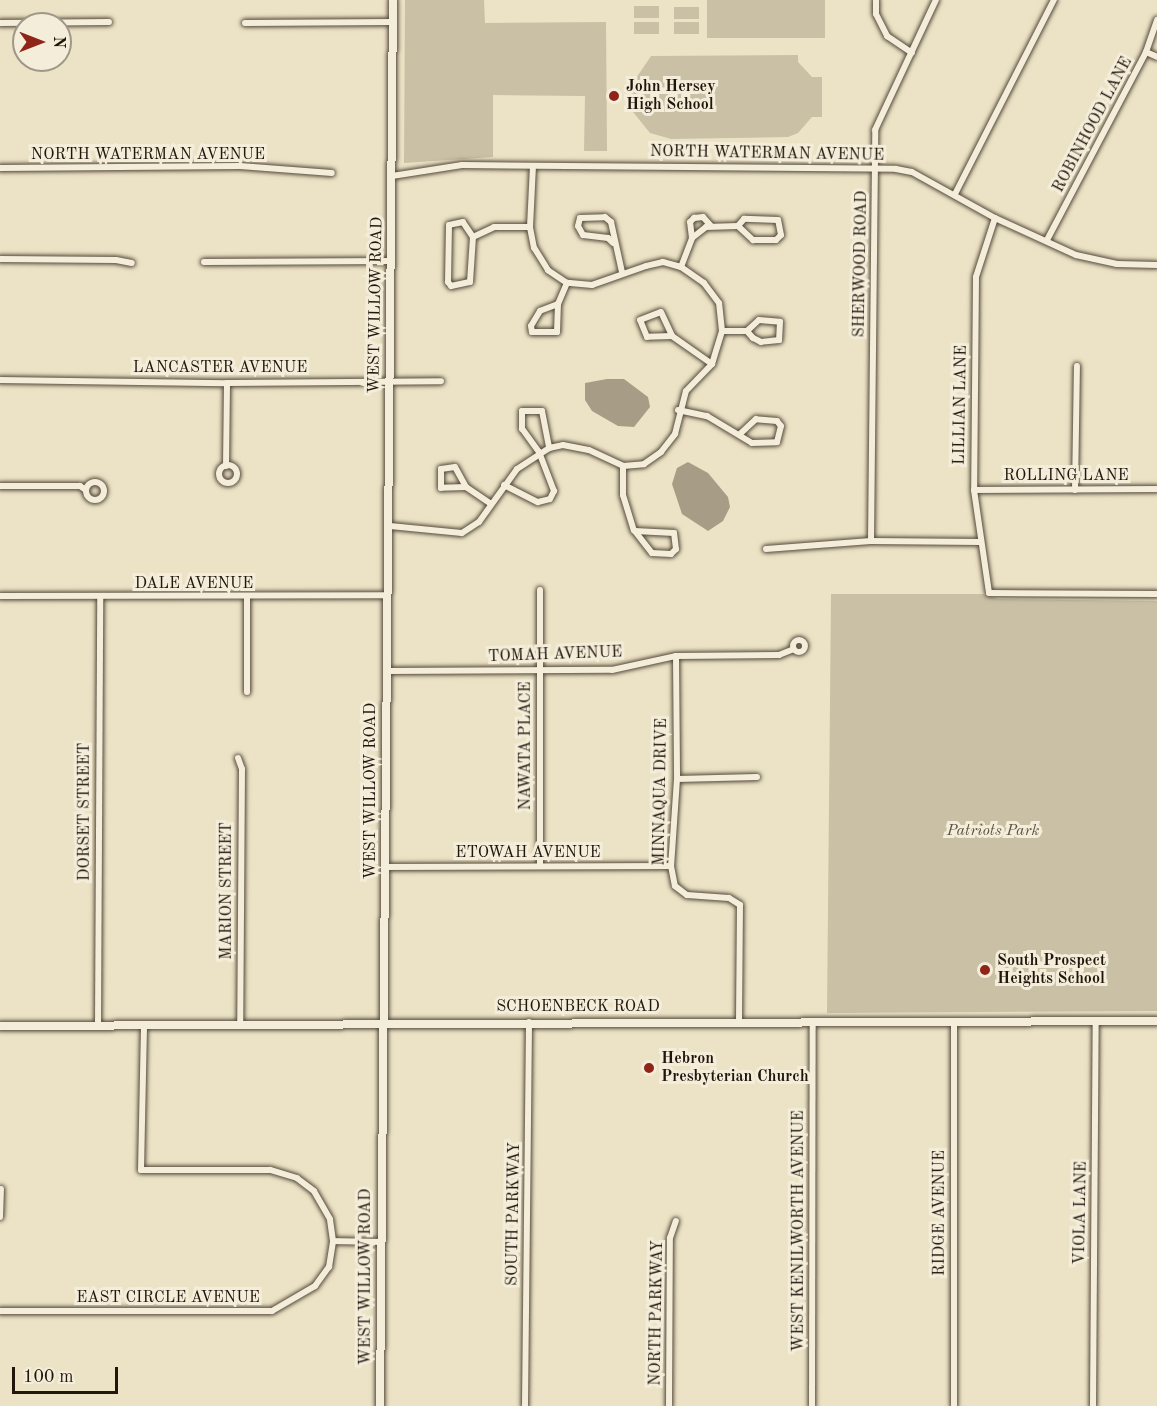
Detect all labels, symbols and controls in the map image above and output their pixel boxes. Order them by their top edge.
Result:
north arrow [12,12,72,72]
text: N [50,36,66,48]
street label: ROBINHOOD LANE [1049,54,1137,196]
place label: John Hersey High School [626,77,716,115]
marker: John Hersey High School [607,89,621,103]
street label: NORTH WATERMAN AVENUE [650,142,884,166]
street label: NORTH WATERMAN AVENUE [31,145,265,165]
street label: SHERWOOD ROAD [850,190,872,338]
street label: WEST WILLOW ROAD [365,217,387,393]
street label: LILLIAN LANE [950,345,972,465]
street label: LANCASTER AVENUE [133,358,307,378]
street label: ROLLING LANE [1003,466,1129,486]
street label: DALE AVENUE [135,574,253,594]
street label: TOMAH AVENUE [488,643,622,667]
street label: NAWATA PLACE [516,682,536,810]
street label: WEST WILLOW ROAD [361,703,381,879]
street label: MINNAQUA DRIVE [650,718,672,866]
street label: DORSET STREET [75,743,95,881]
park label: Patriots Park [947,821,1039,841]
street label: MARION STREET [217,822,237,960]
street label: ETOWAH AVENUE [455,843,601,863]
place label: South Prospect Heights School [997,951,1106,989]
marker: South Prospect Heights School [978,963,992,977]
street label: SCHOENBECK ROAD [496,997,660,1017]
place label: Hebron Presbyterian Church [661,1049,809,1087]
marker: Hebron Presbyterian Church [642,1061,656,1075]
street label: WEST KENILWORTH AVENUE [789,1110,809,1352]
street label: SOUTH PARKWAY [503,1142,525,1286]
street label: RIDGE AVENUE [930,1150,950,1276]
street label: VIOLA LANE [1070,1161,1092,1265]
street label: WEST WILLOW ROAD [356,1189,376,1365]
street label: NORTH PARKWAY [646,1240,668,1386]
street label: EAST CIRCLE AVENUE [76,1288,260,1308]
scale bar [15,1355,122,1393]
text: 100 m [23,1368,74,1386]

